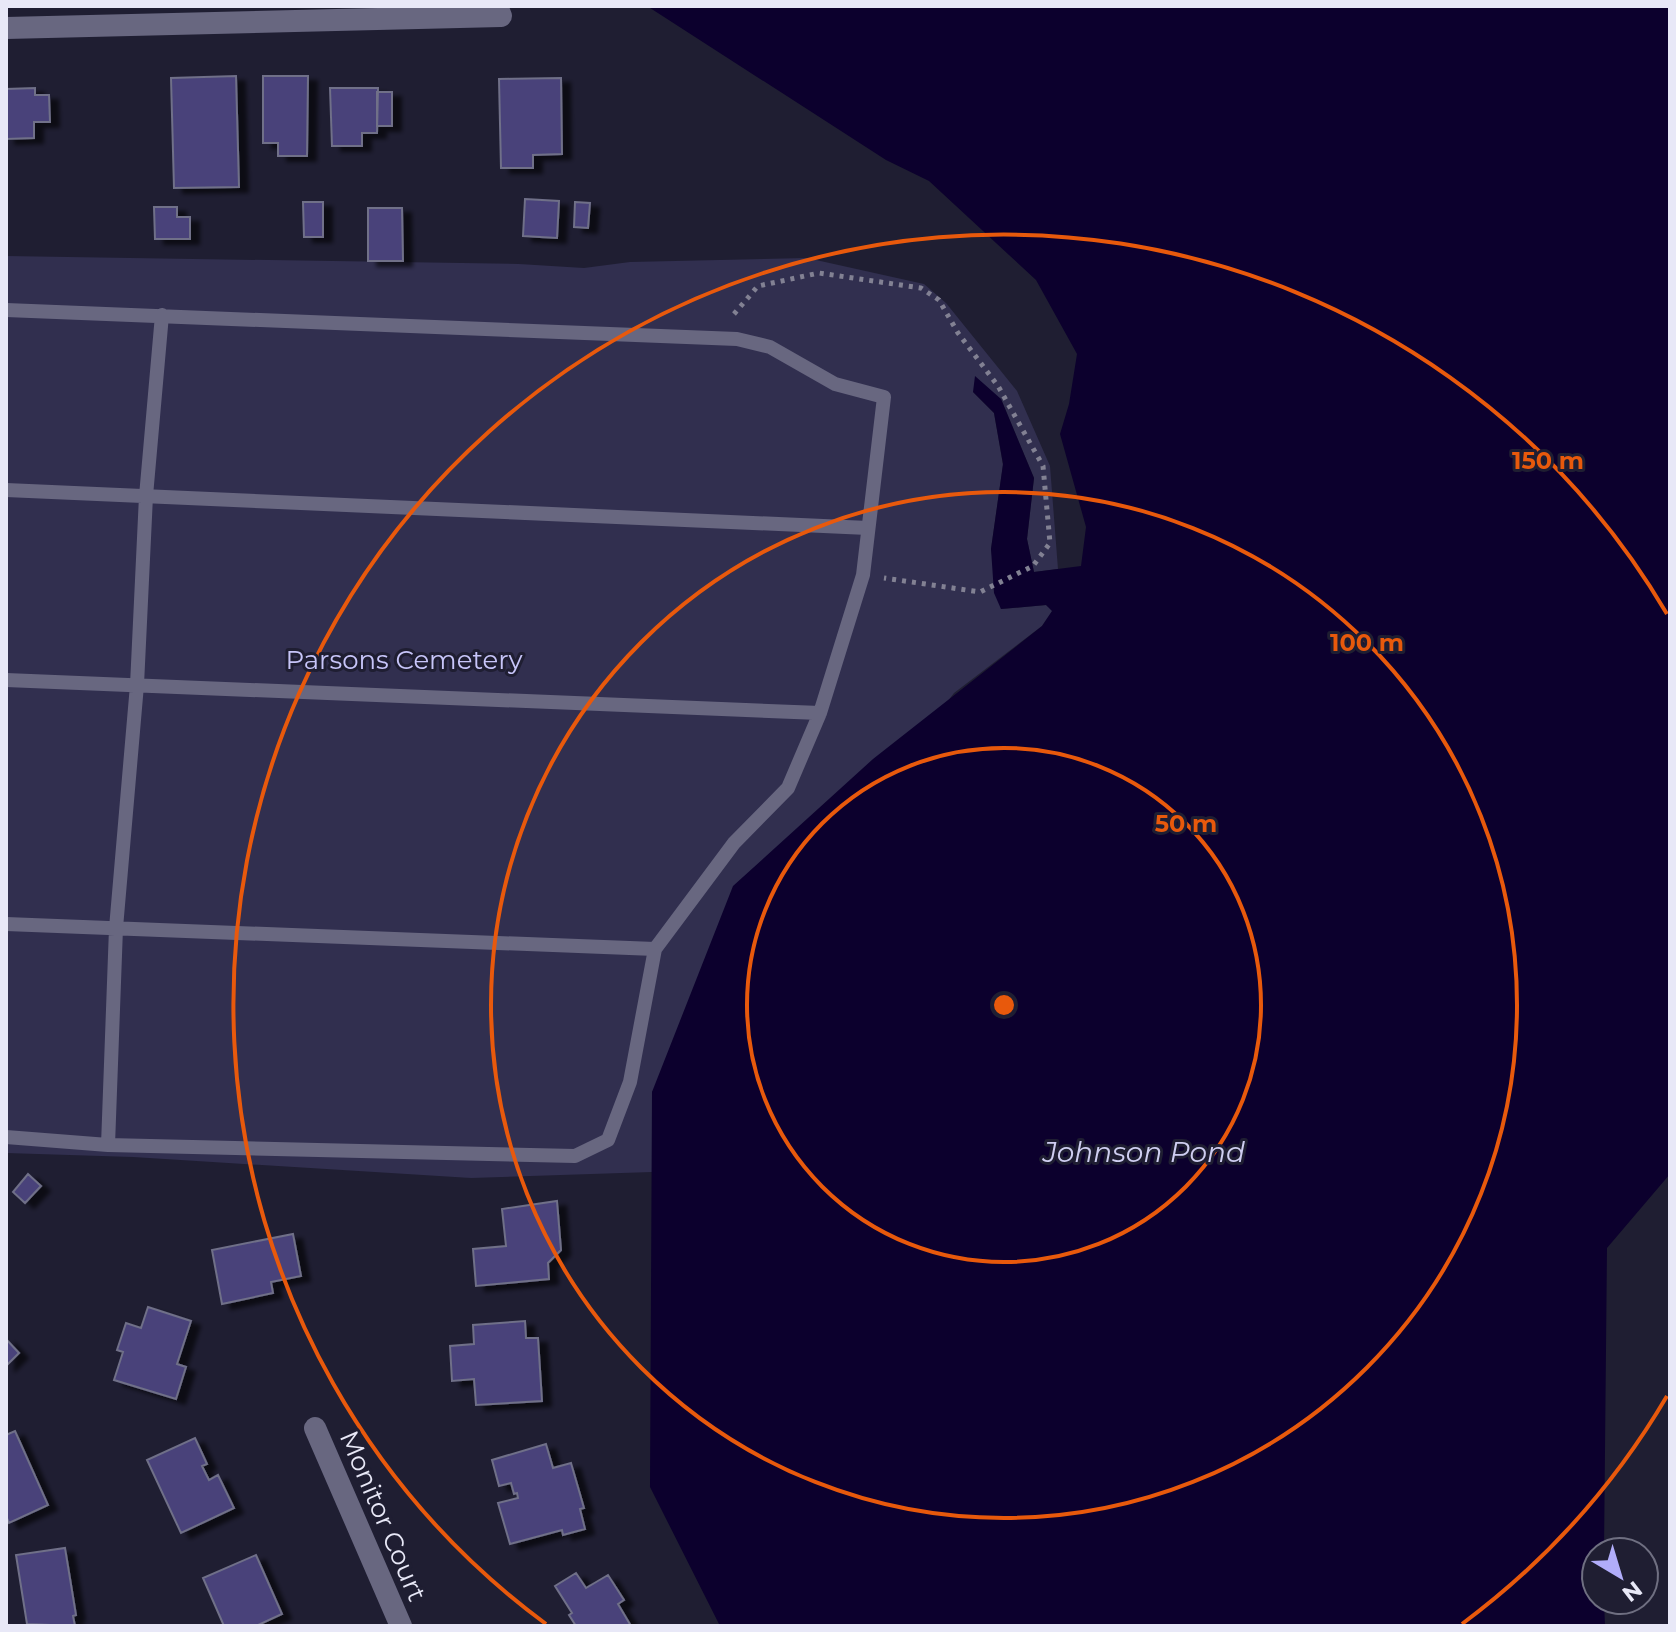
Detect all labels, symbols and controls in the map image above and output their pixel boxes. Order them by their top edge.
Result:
text: 150 m [1512,446,1584,475]
text: 100 m [1330,628,1404,657]
park label: Parsons Cemetery [285,644,523,676]
text: 50 m [1155,809,1217,838]
centre of rings [990,991,1018,1019]
water label: Johnson Pond [1041,1135,1245,1169]
street label: Monitor Court [333,1426,433,1606]
north arrow [1580,1536,1660,1616]
text: N [1617,1575,1647,1607]

